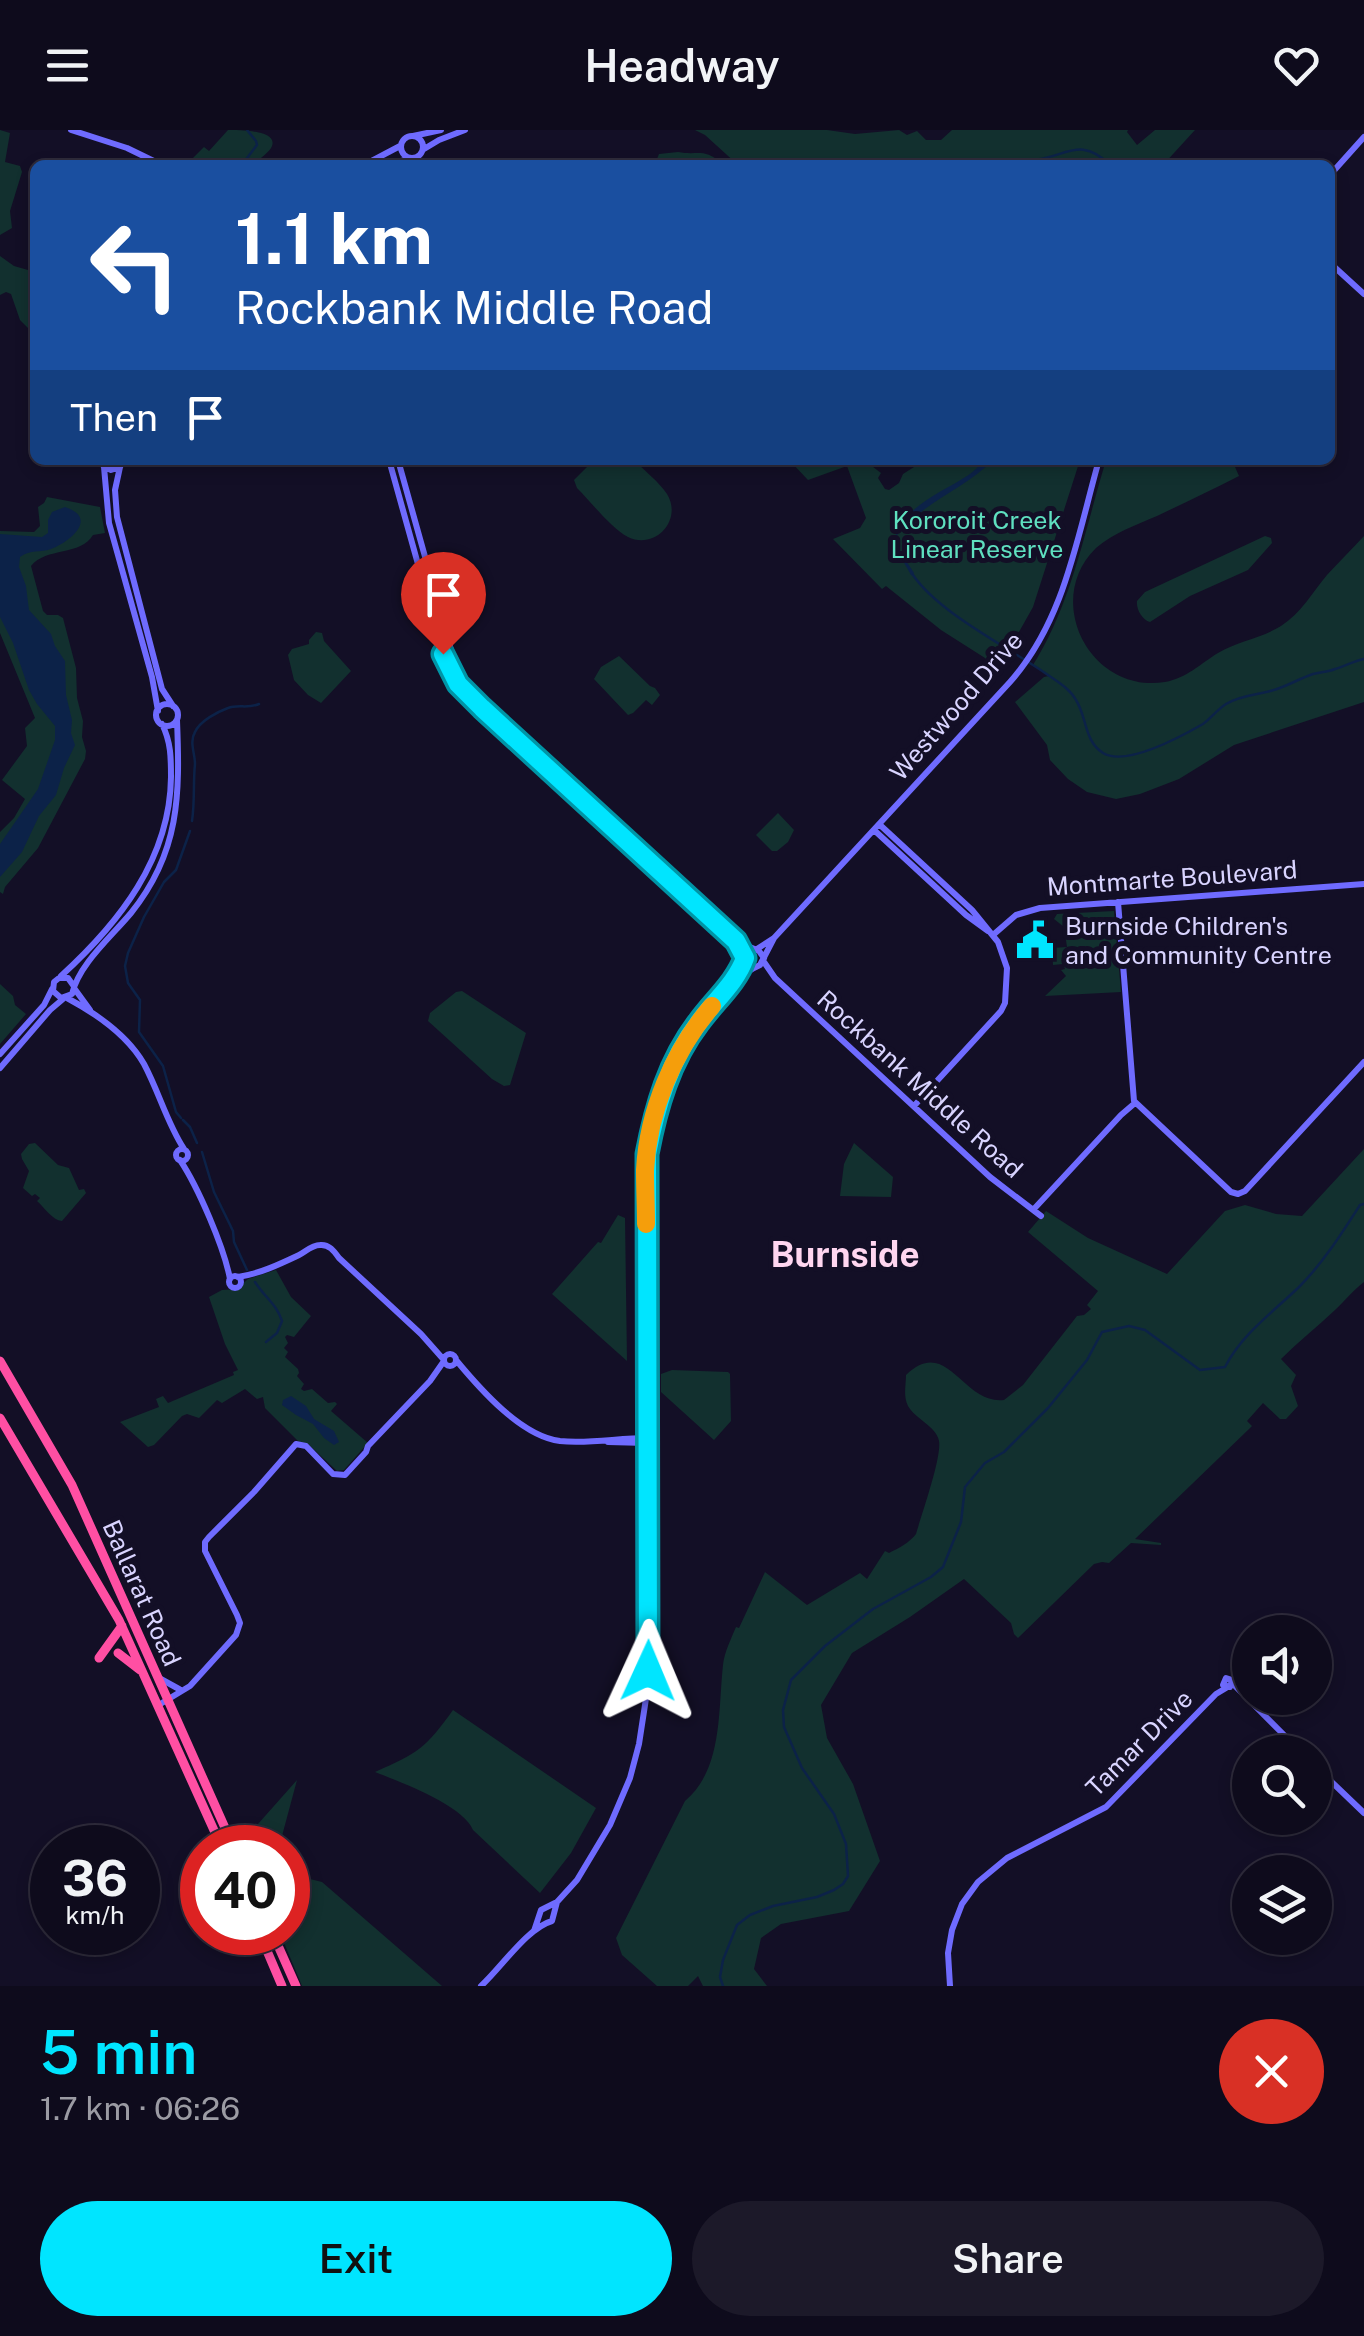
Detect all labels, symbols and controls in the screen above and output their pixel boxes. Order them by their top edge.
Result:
icon: menu [40,38,95,93]
icon: heart [1269,38,1324,93]
text: Headway [584,39,780,92]
text: 1.1 km [235,197,433,280]
icon: left [70,200,200,330]
text: Rockbank Middle Road [235,281,713,334]
icon: arrive [178,390,233,445]
text: Then [70,395,158,440]
park label: Kororoit Creek Linear Reserve [891,505,1063,564]
pin [401,552,486,655]
icon: arrive [416,567,471,622]
street label: Westwood Drive [883,626,1029,786]
street label: Montmarte Boulevard [1046,854,1298,902]
place label: Burnside Children's and Community Centre [1065,911,1332,970]
public building icon: Burnside Children's and Community Centre [1014,919,1056,961]
street label: Rockbank Middle Road [811,984,1029,1184]
district label: Burnside [770,1234,920,1275]
street label: Ballarat Road [96,1515,188,1671]
map controls [1232,1615,1332,1955]
button: sound [1232,1615,1332,1715]
position arrow [596,1619,700,1723]
street label: Tamar Drive [1080,1684,1198,1802]
button: search [1232,1735,1332,1835]
speed limit sign: 40 [180,1825,310,1955]
text: 36 [62,1848,128,1907]
button: layers [1232,1855,1332,1955]
text: km/h [66,1900,124,1930]
text: 5 min [40,2017,197,2088]
button: close [1219,2019,1324,2124]
text: 1.7 km · 06:26 [40,2090,240,2127]
button: Exit [40,2201,672,2316]
button: Share [692,2201,1324,2316]

